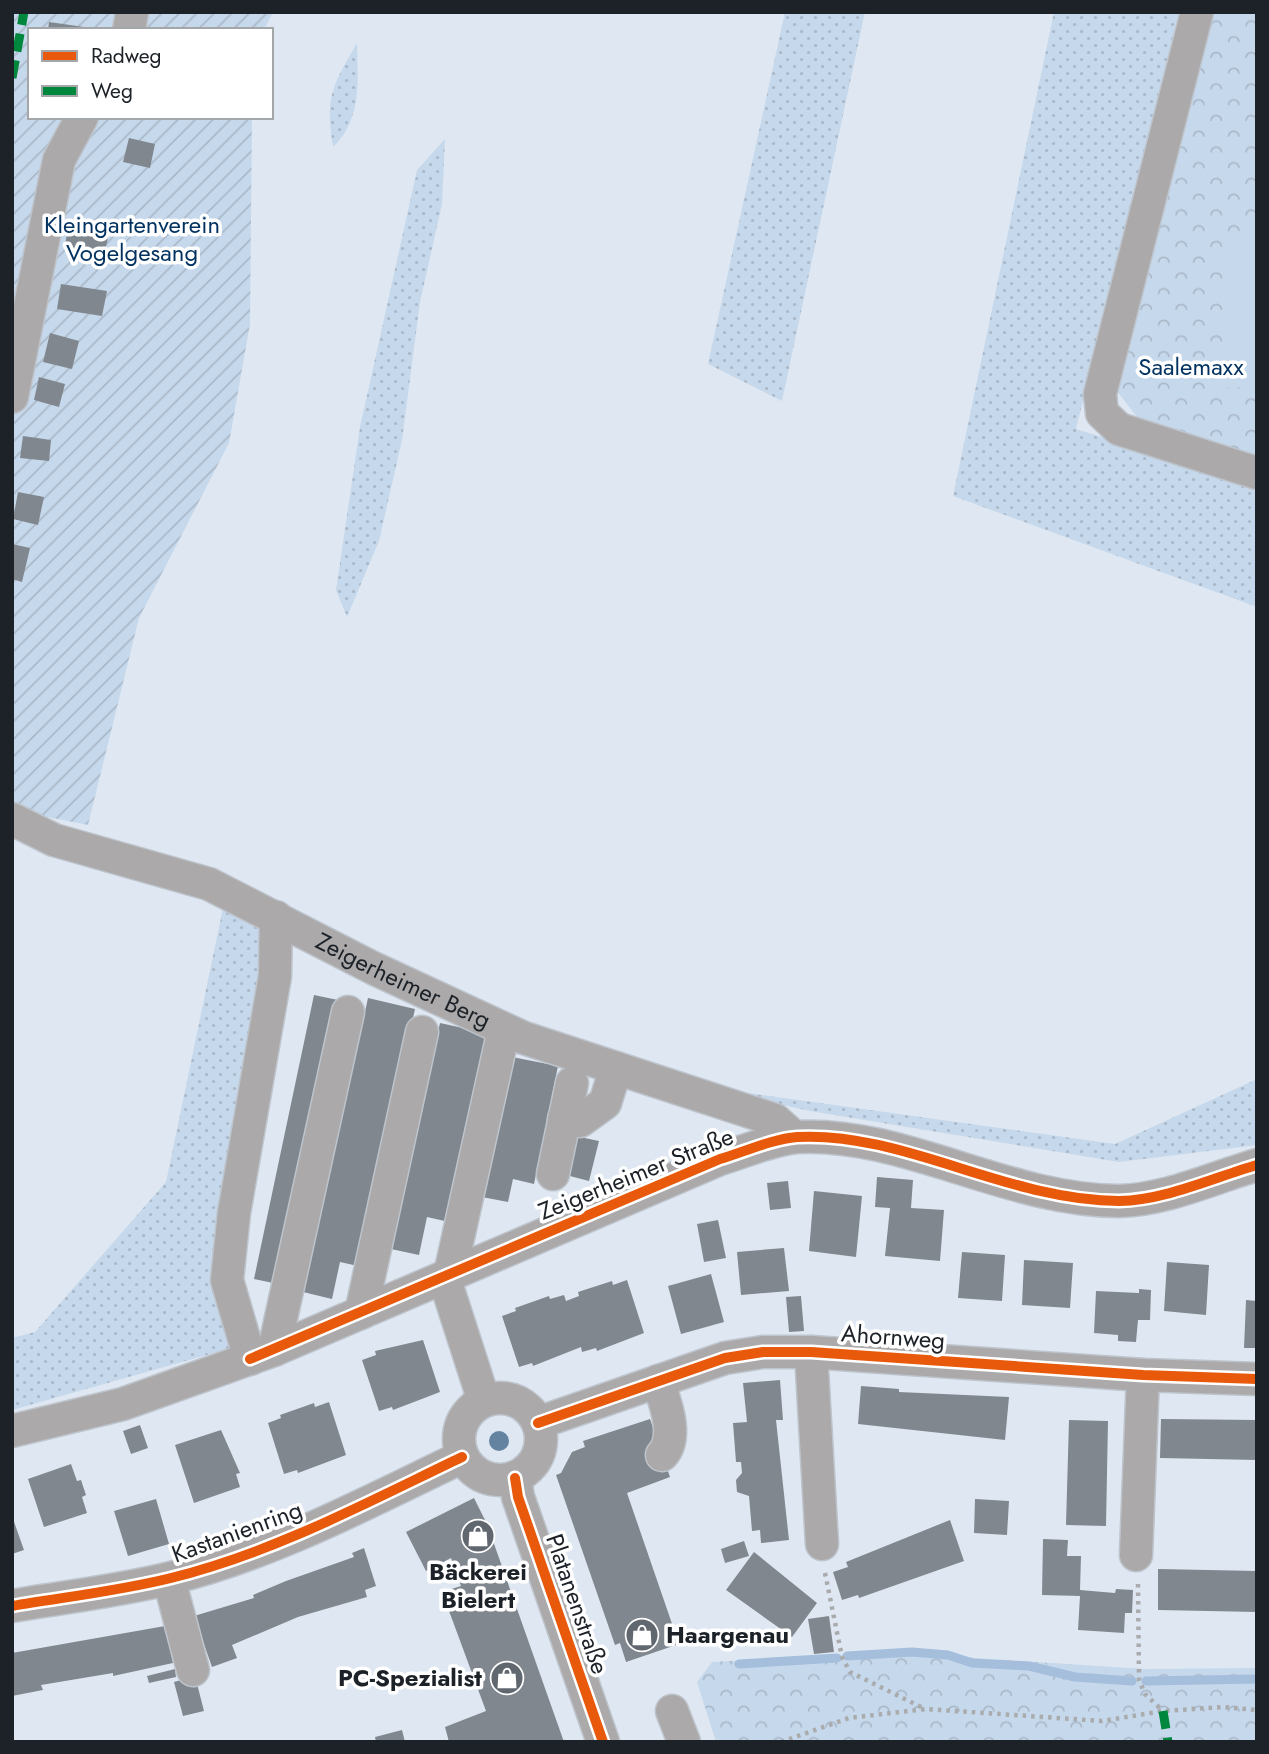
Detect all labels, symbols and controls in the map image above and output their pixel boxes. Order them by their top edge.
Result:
legend [28,28,273,119]
text: Radweg [91,41,162,71]
text: Weg [91,76,133,106]
park label: Kleingartenverein Vogelgesang [44,207,220,270]
park label: Saalemaxx [1138,349,1245,384]
street label: Zeigerheimer Berg [310,923,497,1037]
street label: Zeigerheimer Straße [533,1118,739,1229]
street label: Ahornweg [840,1315,946,1358]
street label: Kastanienring [167,1492,307,1571]
shop icon: Bäckerei Bielert [459,1517,497,1555]
street label: Platanenstraße [537,1529,618,1679]
place label: Bäckerei Bielert [429,1554,527,1617]
shop icon: Haargenau [623,1616,661,1654]
place label: Haargenau [666,1617,789,1652]
shop icon: PC-Spezialist [488,1659,526,1697]
place label: PC-Spezialist [338,1660,482,1695]

